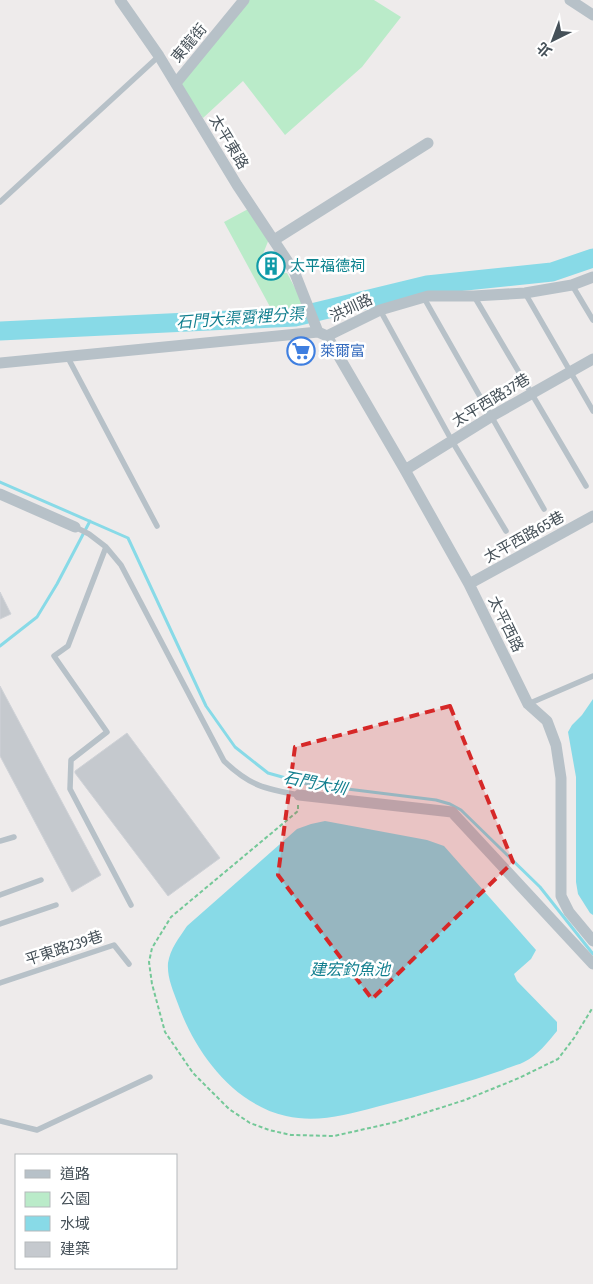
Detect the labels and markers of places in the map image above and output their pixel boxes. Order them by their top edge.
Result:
building icon: 太平福德祠 [256,251,286,281]
place label: 太平福德祠 [290,257,365,275]
supermarket icon: 萊爾富 [286,336,316,366]
place label: 萊爾富 [320,342,365,360]

